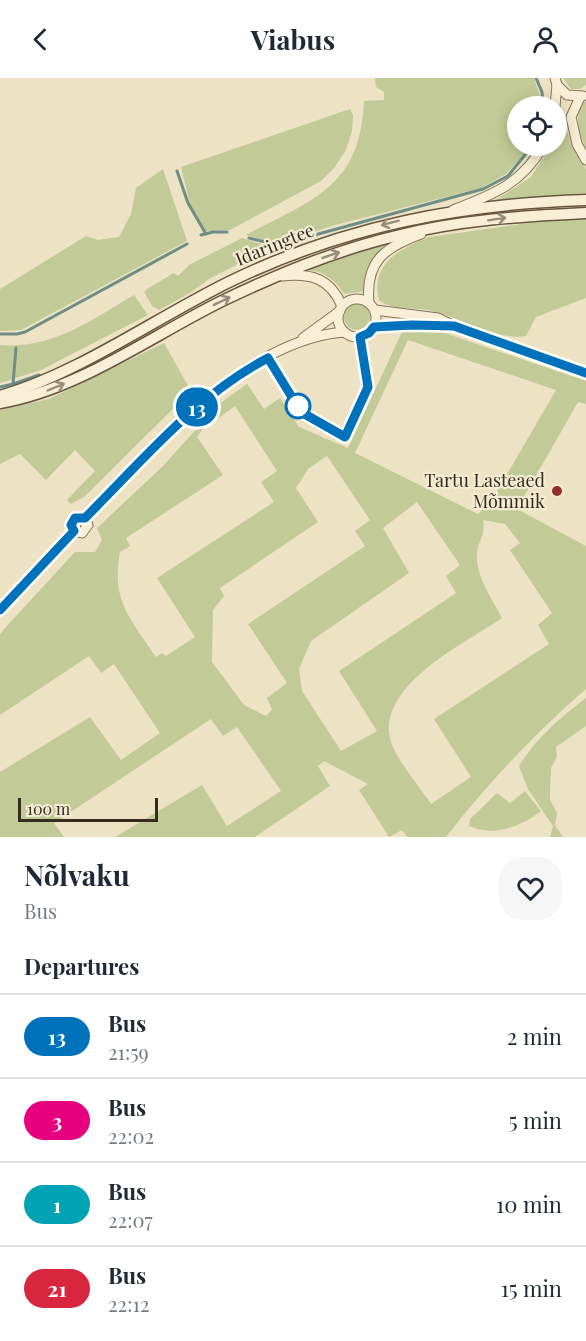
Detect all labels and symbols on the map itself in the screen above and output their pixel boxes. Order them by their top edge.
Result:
one-way arrow [487,213,506,224]
street label: Idaringtee [232,217,318,271]
one-way arrow [380,218,399,229]
one-way arrow [321,249,340,260]
one-way arrow [213,295,230,307]
one-way arrow [46,381,65,392]
line badge: 13 [170,388,224,426]
unlabelled marker [285,393,311,419]
place label: Tartu Lasteaed Mõmmik [424,468,546,513]
marker: Tartu Lasteaed Mõmmik [550,484,564,498]
scale bar [18,795,158,822]

